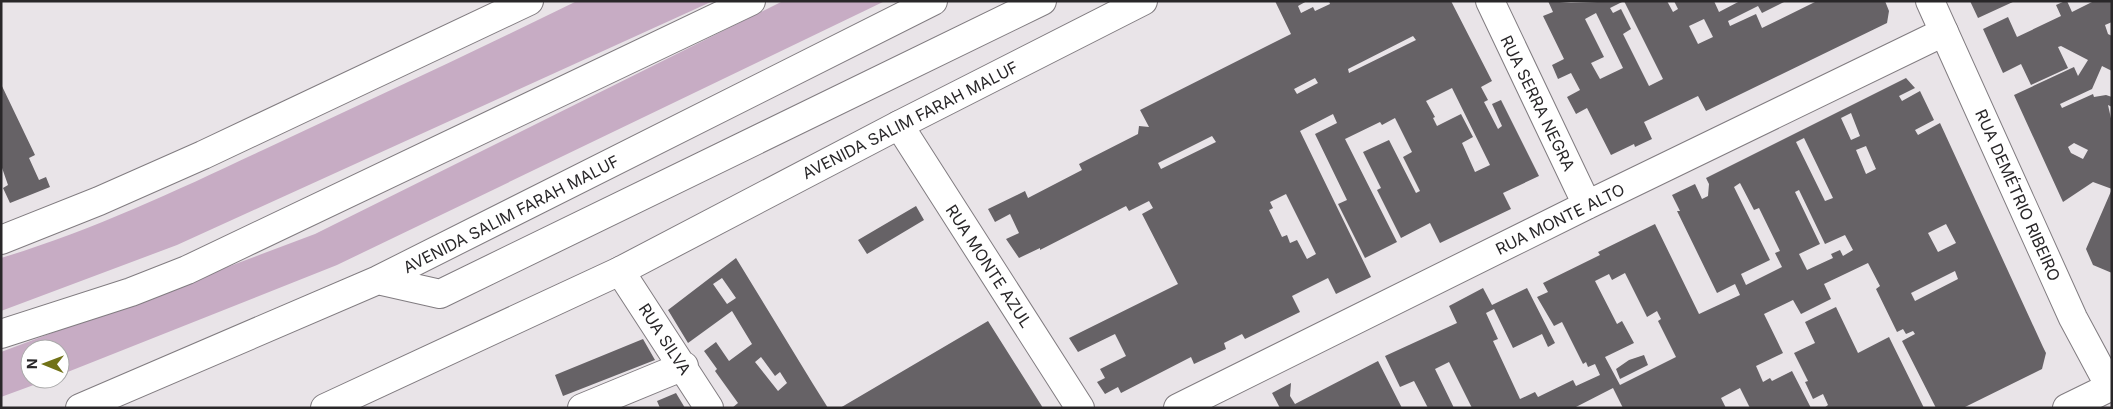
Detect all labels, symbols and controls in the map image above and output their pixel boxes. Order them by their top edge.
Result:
street label: RUA SERRA NEGRA [1496,32,1580,174]
street label: AVENIDA SALIM FARAH MALUF [799,57,1021,183]
street label: RUA DEMÉTRIO RIBEIRO [1971,106,2065,284]
street label: AVENIDA SALIM FARAH MALUF [400,151,622,277]
street label: RUA MONTE ALTO [1492,179,1628,259]
street label: RUA MONTE AZUL [942,201,1036,331]
street label: RUA SILVA [635,300,695,378]
north arrow [20,339,70,389]
text: N [23,358,40,369]

